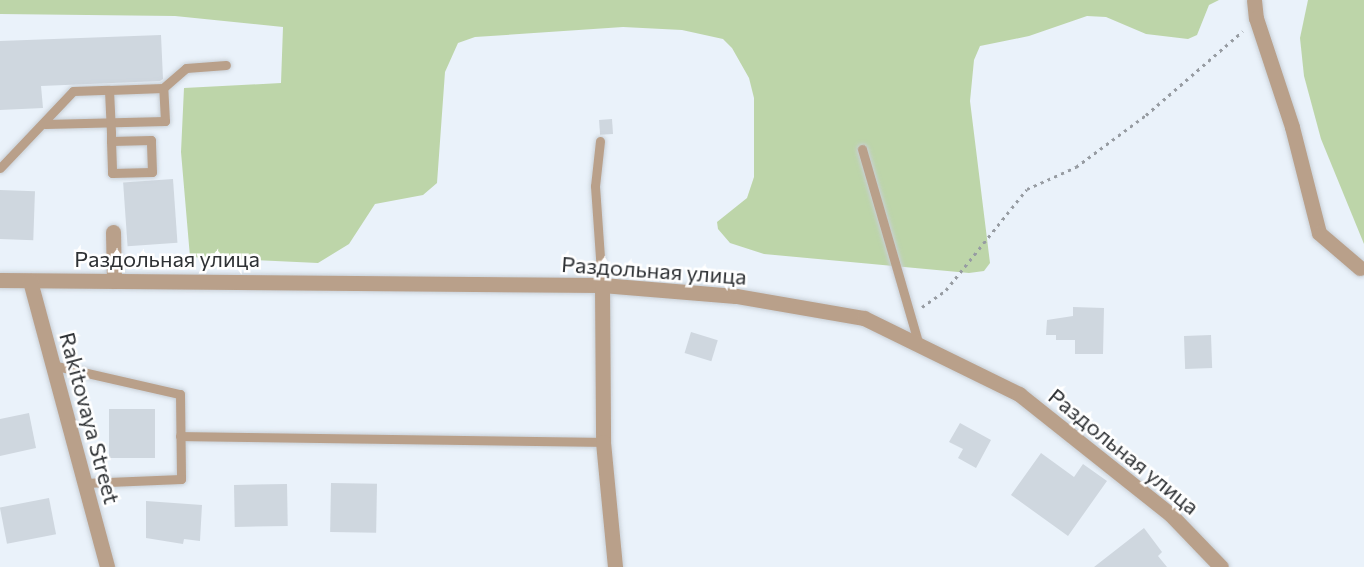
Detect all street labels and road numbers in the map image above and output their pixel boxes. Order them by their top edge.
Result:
street label: Раздольная улица [74,246,260,272]
street label: Раздольная улица [561,250,747,290]
street label: Rakitovaya Street [54,329,126,507]
street label: Раздольная улица [1044,382,1204,520]

